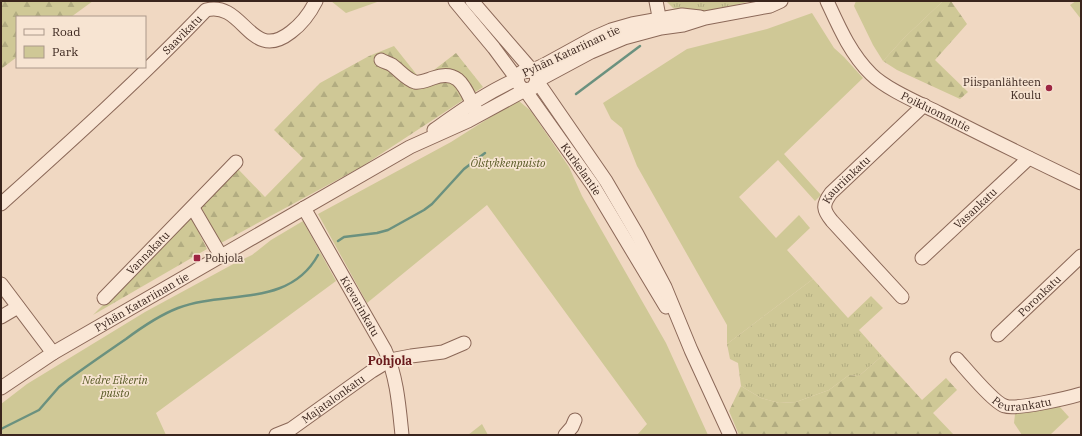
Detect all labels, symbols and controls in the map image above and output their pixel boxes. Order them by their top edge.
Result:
street label: Saavikatu [159,11,205,58]
legend [16,16,146,68]
street label: Pyhän Katariinan tie [520,22,622,80]
text: Road [52,24,81,39]
text: Park [52,44,78,59]
place label: Piispanlähteen Koulu [963,75,1041,102]
marker: Piispanlähteen Koulu [1044,83,1054,93]
street label: Poikluomantie [899,89,973,135]
street label: Kurkelantie [558,140,604,198]
street label: Kauriinkatu [819,153,873,206]
park label: Ölstykkenpuisto [471,156,546,170]
street label: Vasankatu [951,184,1000,232]
street label: Vannakatu [123,228,172,278]
place label: Pohjola [205,251,244,265]
marker: Pohjola [192,253,202,263]
street label: Pyhän Katariinan tie [92,269,191,335]
street label: Poronkatu [1015,272,1064,319]
street label: Kievarinkatu [337,273,383,339]
district label: Pohjola [368,353,412,368]
street label: Majatalonkatu [299,371,368,426]
park label: Nedre Eikerin puisto [81,373,148,400]
street label: Peurankatu [989,393,1053,414]

